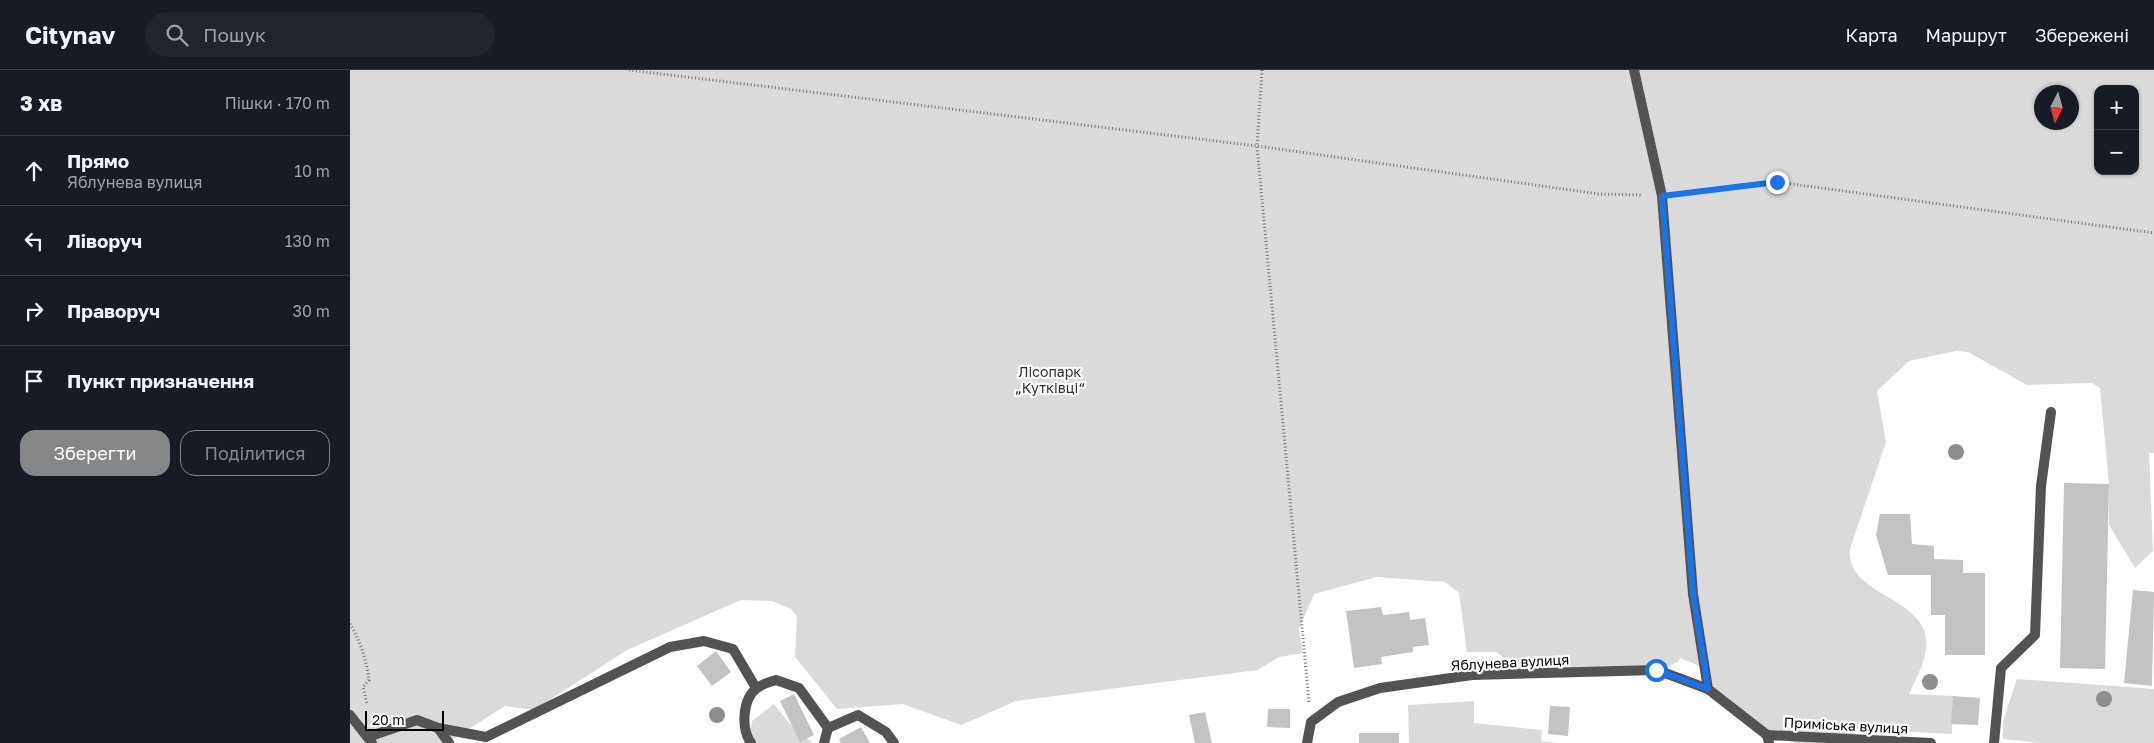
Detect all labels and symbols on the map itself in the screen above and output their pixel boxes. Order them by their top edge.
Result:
north arrow [2034,85,2079,130]
route end [1766,171,1789,194]
park label: Лісопарк „Кутківці“ [1015,363,1085,396]
street label: Яблунева вулиця [1450,650,1570,674]
route start [1645,659,1668,682]
scale bar [365,708,444,731]
street label: Приміська вулиця [1783,713,1909,737]

